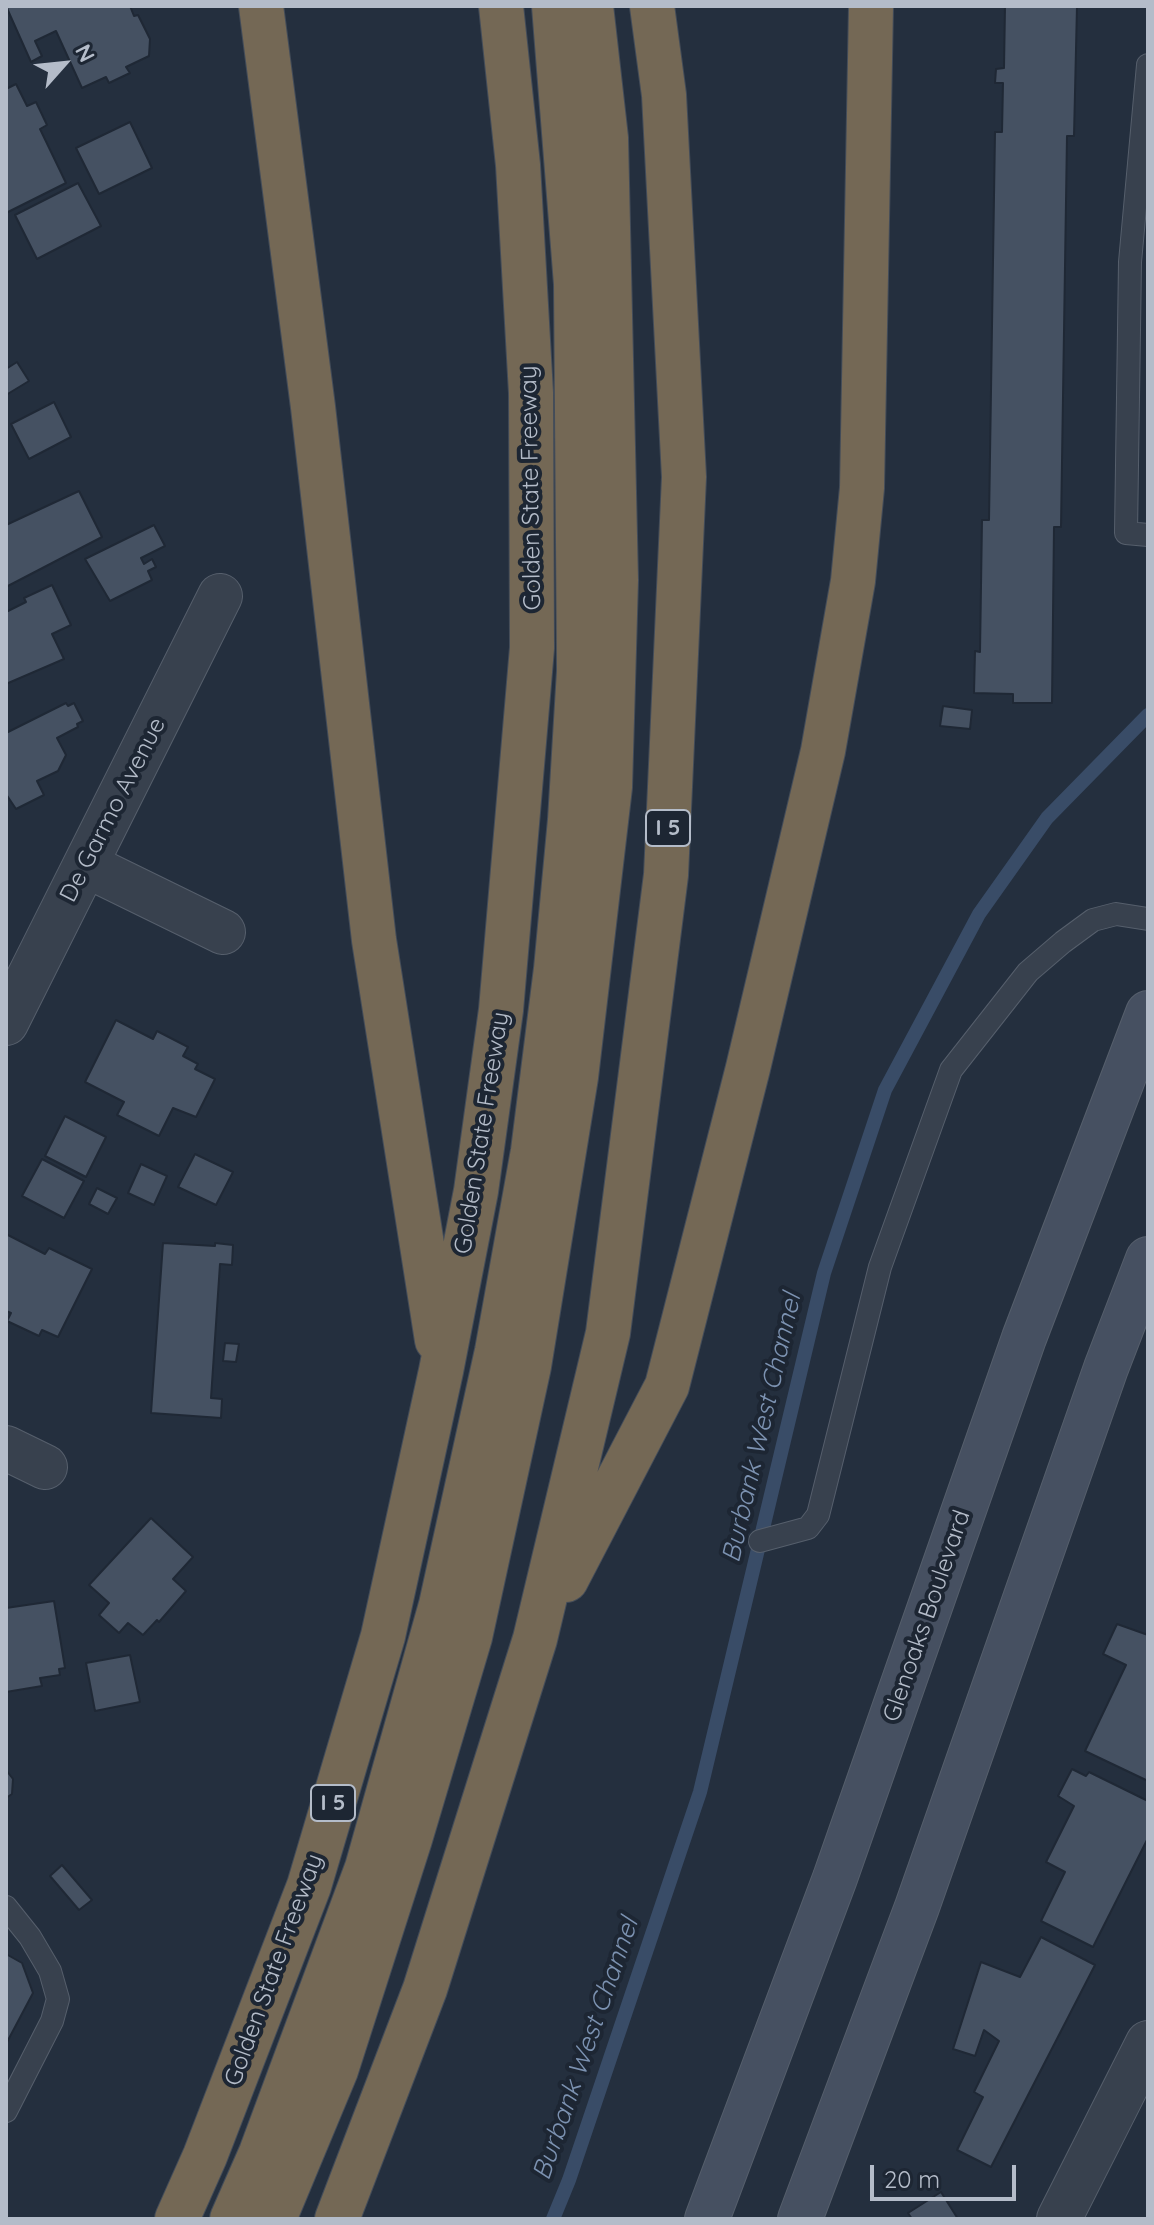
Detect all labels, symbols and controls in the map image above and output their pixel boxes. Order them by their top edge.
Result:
north arrow [24,24,104,104]
text: N [69,40,102,67]
street label: Golden State Freeway [514,365,548,611]
street label: De Garmo Avenue [54,713,172,907]
road number: I 5 [646,810,690,846]
street label: Golden State Freeway [449,1010,515,1256]
water label: Burbank West Channel [716,1291,808,1565]
street label: Glenoaks Boulevard [877,1506,977,1726]
road number: I 5 [311,1785,355,1821]
street label: Golden State Freeway [219,1850,329,2090]
water label: Burbank West Channel [526,1914,646,2184]
scale bar [874,2149,1020,2199]
text: 20 m [884,2164,940,2194]

